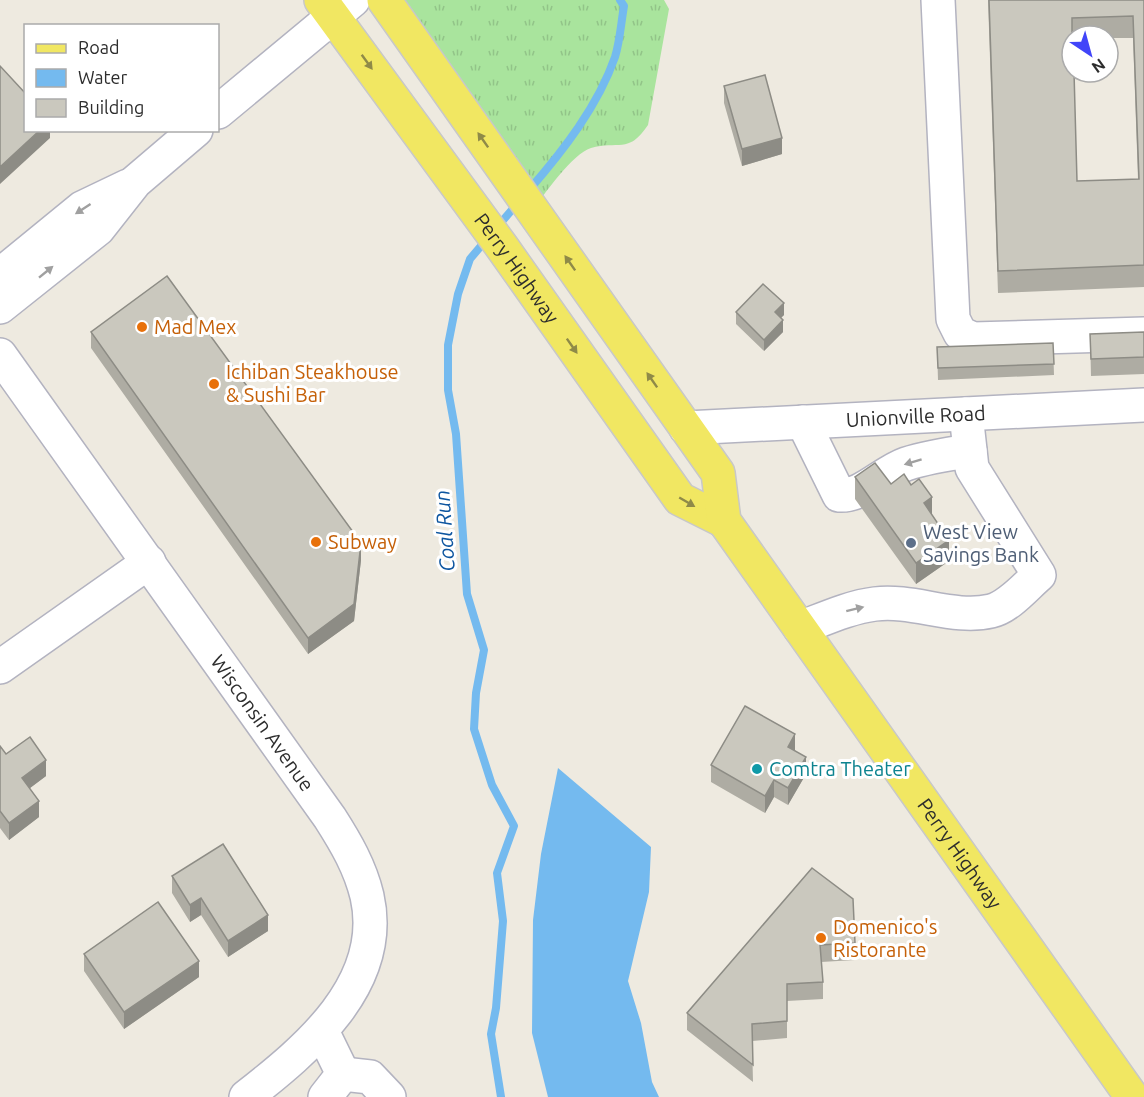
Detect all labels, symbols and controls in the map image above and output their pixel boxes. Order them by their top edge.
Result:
legend [24,24,219,132]
north arrow [1060,24,1120,84]
text: Road [78,37,120,57]
one-way arrow [361,54,373,70]
text: N [1089,55,1109,77]
text: Water [78,67,128,87]
text: Building [78,97,144,117]
one-way arrow [477,133,489,149]
one-way arrow [75,203,91,214]
street label: Perry Highway [470,208,564,328]
one-way arrow [564,256,576,272]
one-way arrow [38,265,54,278]
place label: Mad Mex [154,315,236,338]
marker: Mad Mex [135,320,149,334]
one-way arrow [566,338,578,354]
place label: Ichiban Steakhouse & Sushi Bar [226,360,399,406]
one-way arrow [647,372,659,387]
marker: Ichiban Steakhouse & Sushi Bar [207,377,221,391]
street label: Unionville Road [845,401,986,431]
one-way arrow [904,458,922,467]
water label: Coal Run [429,489,459,573]
one-way arrow [679,497,696,507]
place label: West View Savings Bank [923,520,1039,566]
place label: Subway [328,530,397,553]
marker: Subway [309,535,323,549]
marker: West View Savings Bank [904,536,918,550]
one-way arrow [846,603,864,613]
street label: Wisconsin Avenue [206,650,319,795]
place label: Comtra Theater [769,757,911,780]
marker: Comtra Theater [750,762,764,776]
street label: Perry Highway [913,794,1007,913]
place label: Domenico's Ristorante [833,915,937,961]
marker: Domenico's Ristorante [814,931,828,945]

